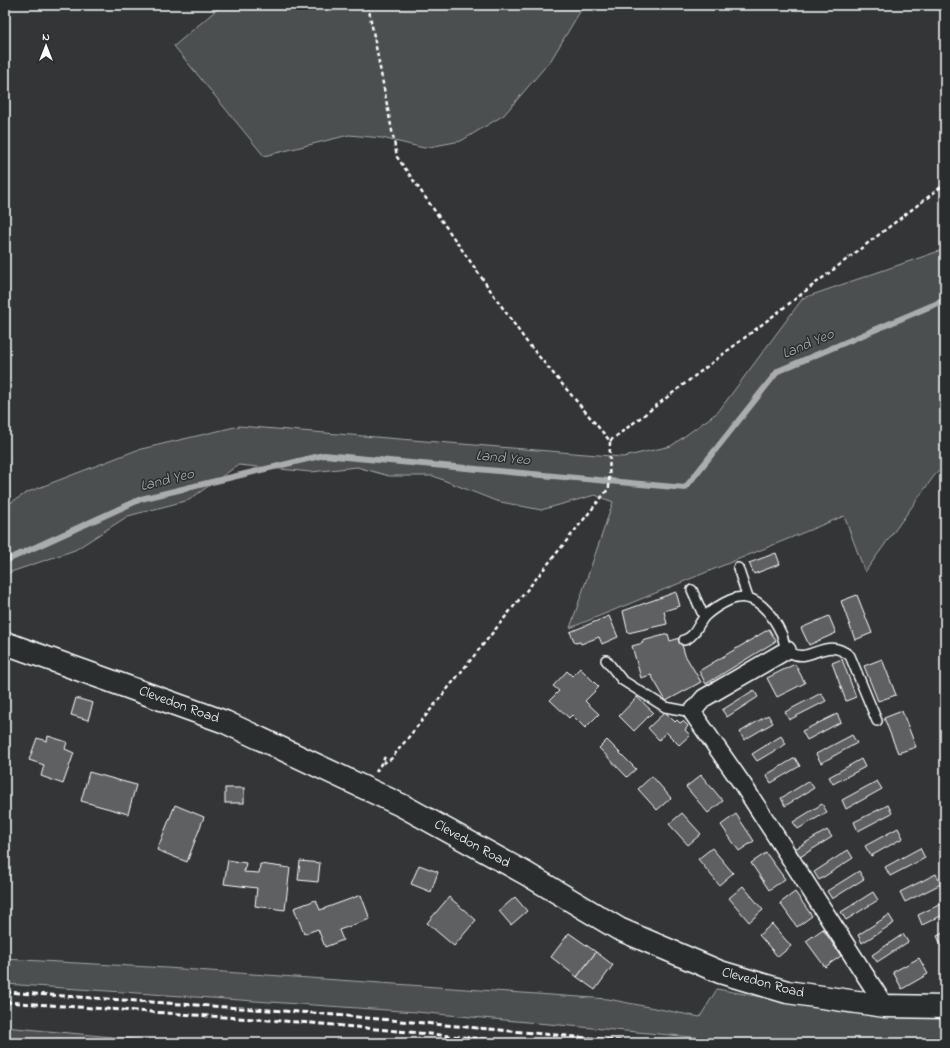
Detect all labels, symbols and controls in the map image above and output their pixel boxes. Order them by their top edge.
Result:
north arrow [26,26,66,66]
text: N [42,29,50,45]
water label: Land Yeo [779,323,839,365]
water label: Land Yeo [475,445,532,471]
water label: Land Yeo [138,462,197,497]
street label: Clevedon Road [136,681,222,729]
street label: Clevedon Road [430,814,514,874]
street label: Clevedon Road [720,962,807,1004]

